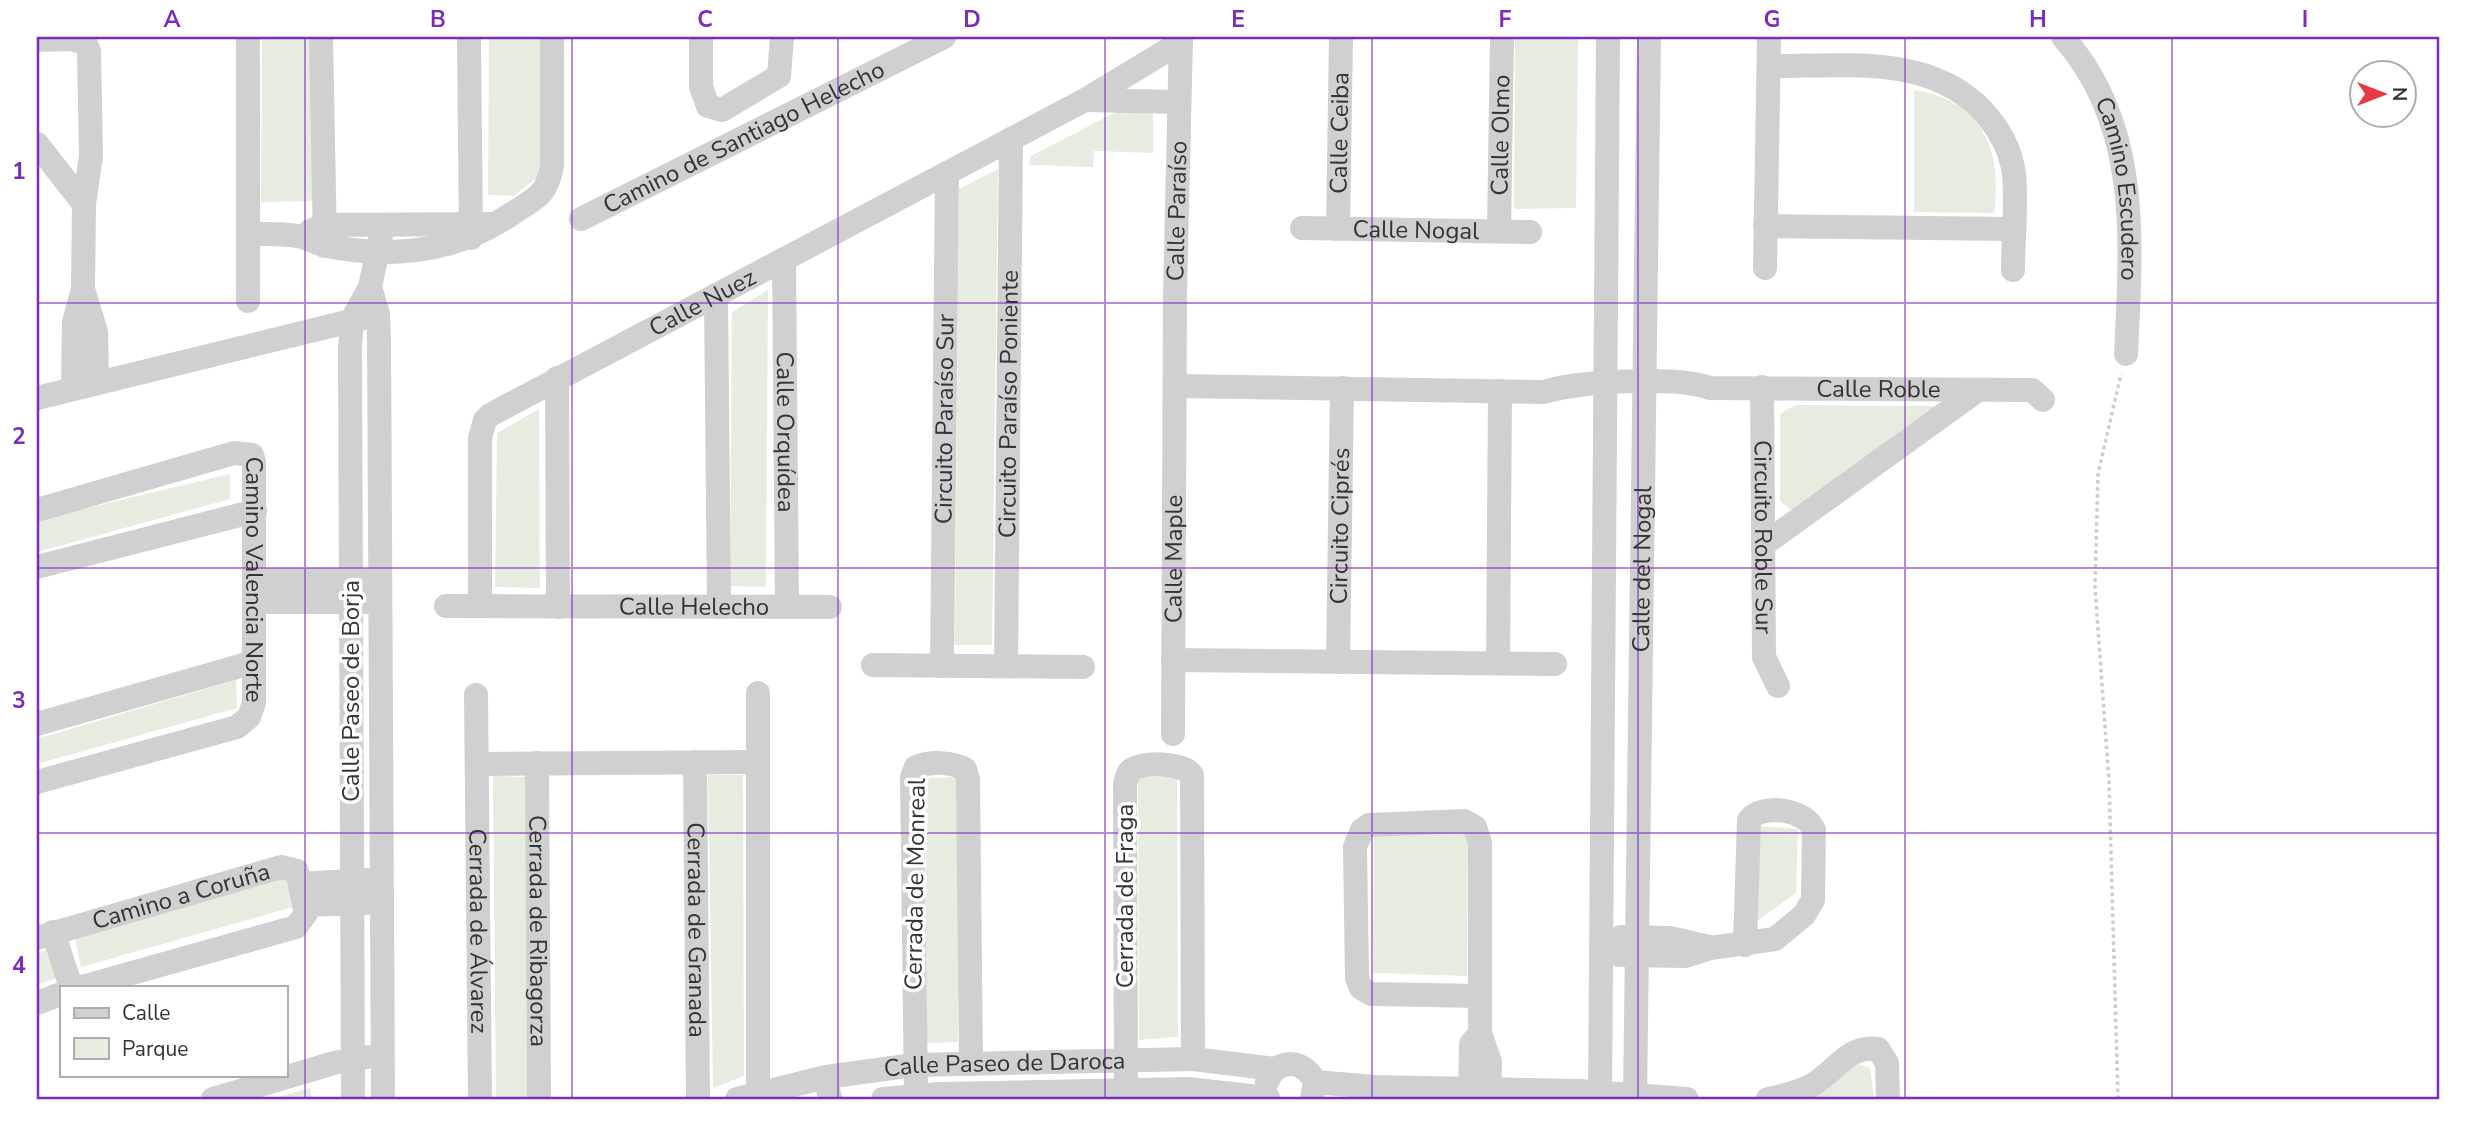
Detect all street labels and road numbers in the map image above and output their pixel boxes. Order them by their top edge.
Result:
street label: Camino de Santiago Helecho [597,53,890,221]
street label: Calle Ceiba [1323,72,1356,194]
street label: Calle Olmo [1484,74,1517,196]
street label: Camino Escudero [2088,92,2146,281]
street label: Calle Paraíso [1159,140,1195,282]
street label: Calle Nogal [1352,213,1480,247]
street label: Calle Nuez [643,261,761,344]
street label: Circuito Paraíso Poniente [991,270,1026,538]
street label: Circuito Paraíso Sur [927,313,962,524]
street label: Calle Orquídea [769,351,802,513]
street label: Calle Roble [1816,373,1941,405]
street label: Circuito Roble Sur [1746,440,1780,635]
street label: Circuito Ciprés [1323,447,1357,605]
street label: Camino Valencia Norte [238,456,270,703]
street label: Calle del Nogal [1625,486,1659,653]
street label: Calle Maple [1158,495,1190,623]
street label: Calle Paseo de Borja [335,580,367,802]
street label: Calle Helecho [619,590,769,623]
street label: Cerrada de Monreal [897,778,933,990]
street label: Cerrada de Fraga [1109,804,1141,988]
street label: Cerrada de Ribagorza [521,815,555,1047]
street label: Cerrada de Granada [680,822,713,1038]
street label: Cerrada de Álvarez [461,828,495,1034]
street label: Camino a Coruña [88,855,274,937]
street label: Calle Paseo de Daroca [882,1044,1126,1085]

